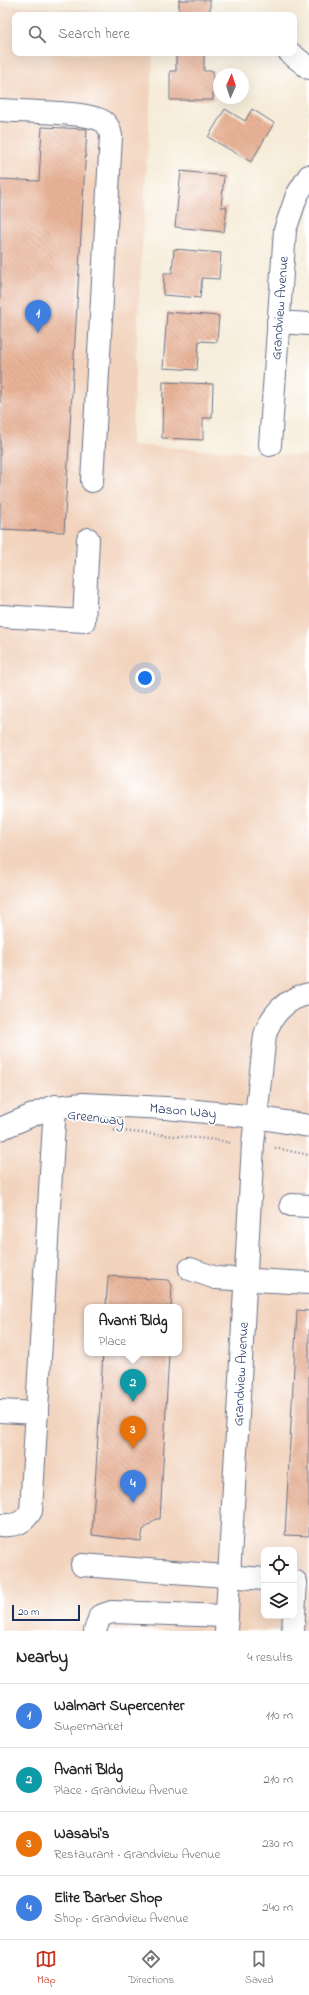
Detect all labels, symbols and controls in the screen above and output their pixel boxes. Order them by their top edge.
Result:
search box [12,12,297,56]
icon: search [26,23,48,45]
text: Search here [58,23,130,45]
north arrow [213,68,249,104]
street label: Grandview Avenue [266,255,295,361]
pin: 1 [25,300,51,333]
your location [135,668,155,688]
street label: Mason Way [148,1098,217,1126]
street label: Greenway [66,1105,126,1133]
popup [84,1304,182,1356]
text: Avanti Bldg [99,1310,167,1332]
street label: Grandview Avenue [228,1321,255,1427]
text: Place [99,1332,126,1351]
pin: 2 [120,1369,146,1402]
pin: 3 [120,1416,146,1449]
pin: 4 [120,1470,146,1503]
map controls [261,1547,297,1619]
button: locate [261,1547,297,1583]
button: layers [261,1583,297,1619]
scale bar [12,1603,80,1622]
text: 20 m [18,1604,40,1620]
text: Nearby [16,1645,68,1670]
text: 4 results [247,1648,293,1667]
text: Walmart Supercenter [54,1695,184,1717]
text: 1 [27,1706,31,1725]
text: 110 m [266,1706,293,1725]
text: Supermarket [54,1717,124,1736]
text: Avanti Bldg [54,1759,123,1781]
text: 2 [26,1770,32,1789]
text: 210 m [263,1770,293,1789]
text: Place · Grandview Avenue [54,1781,188,1800]
text: Wasabi's [54,1823,109,1845]
text: 3 [26,1834,32,1853]
text: 230 m [262,1834,293,1853]
text: Restaurant · Grandview Avenue [54,1845,220,1864]
text: Elite Barber Shop [54,1887,162,1909]
text: 4 [26,1898,32,1917]
text: 240 m [262,1898,293,1917]
text: Shop · Grandview Avenue [54,1909,188,1928]
tab: Map [35,1948,57,1988]
tab: Directions [128,1948,174,1988]
tab: Saved [245,1948,274,1988]

